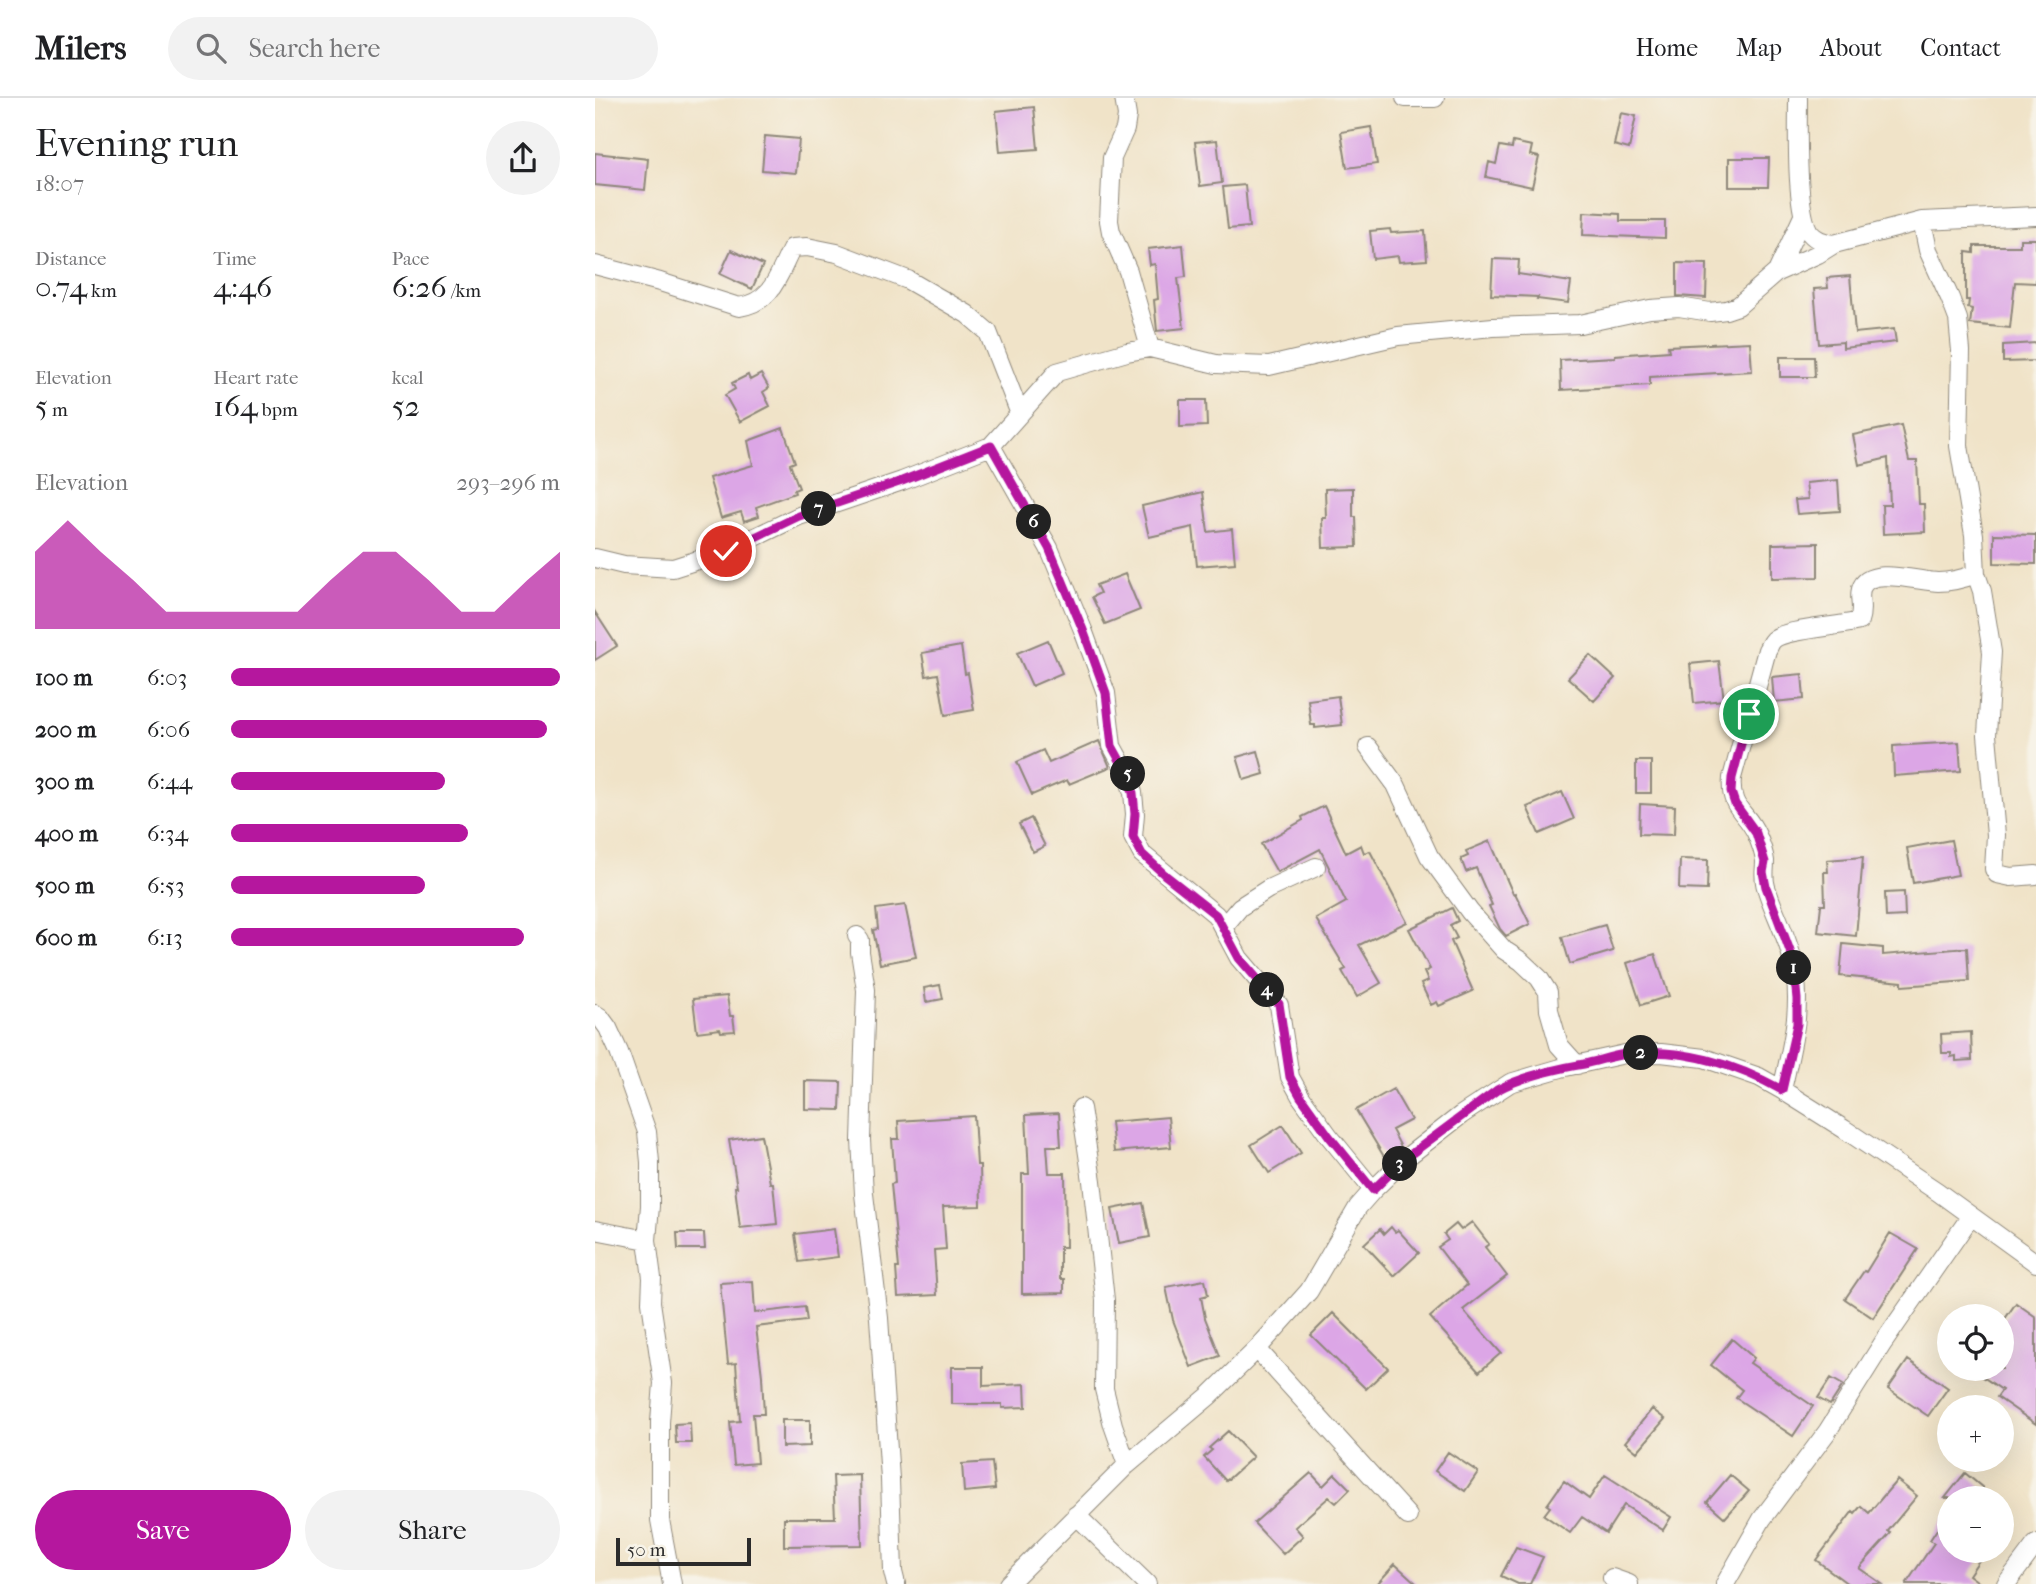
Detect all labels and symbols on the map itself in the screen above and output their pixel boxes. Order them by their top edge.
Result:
pin: 7 [801,492,837,526]
pin: 6 [1017,504,1052,540]
pin [696,521,756,581]
pin [1719,684,1779,744]
pin: 5 [1111,756,1145,792]
pin: 1 [1777,950,1811,986]
pin: 4 [1249,972,1285,1008]
pin: 2 [1623,1035,1659,1070]
pin: 3 [1383,1146,1417,1182]
scale bar [616,1535,751,1567]

